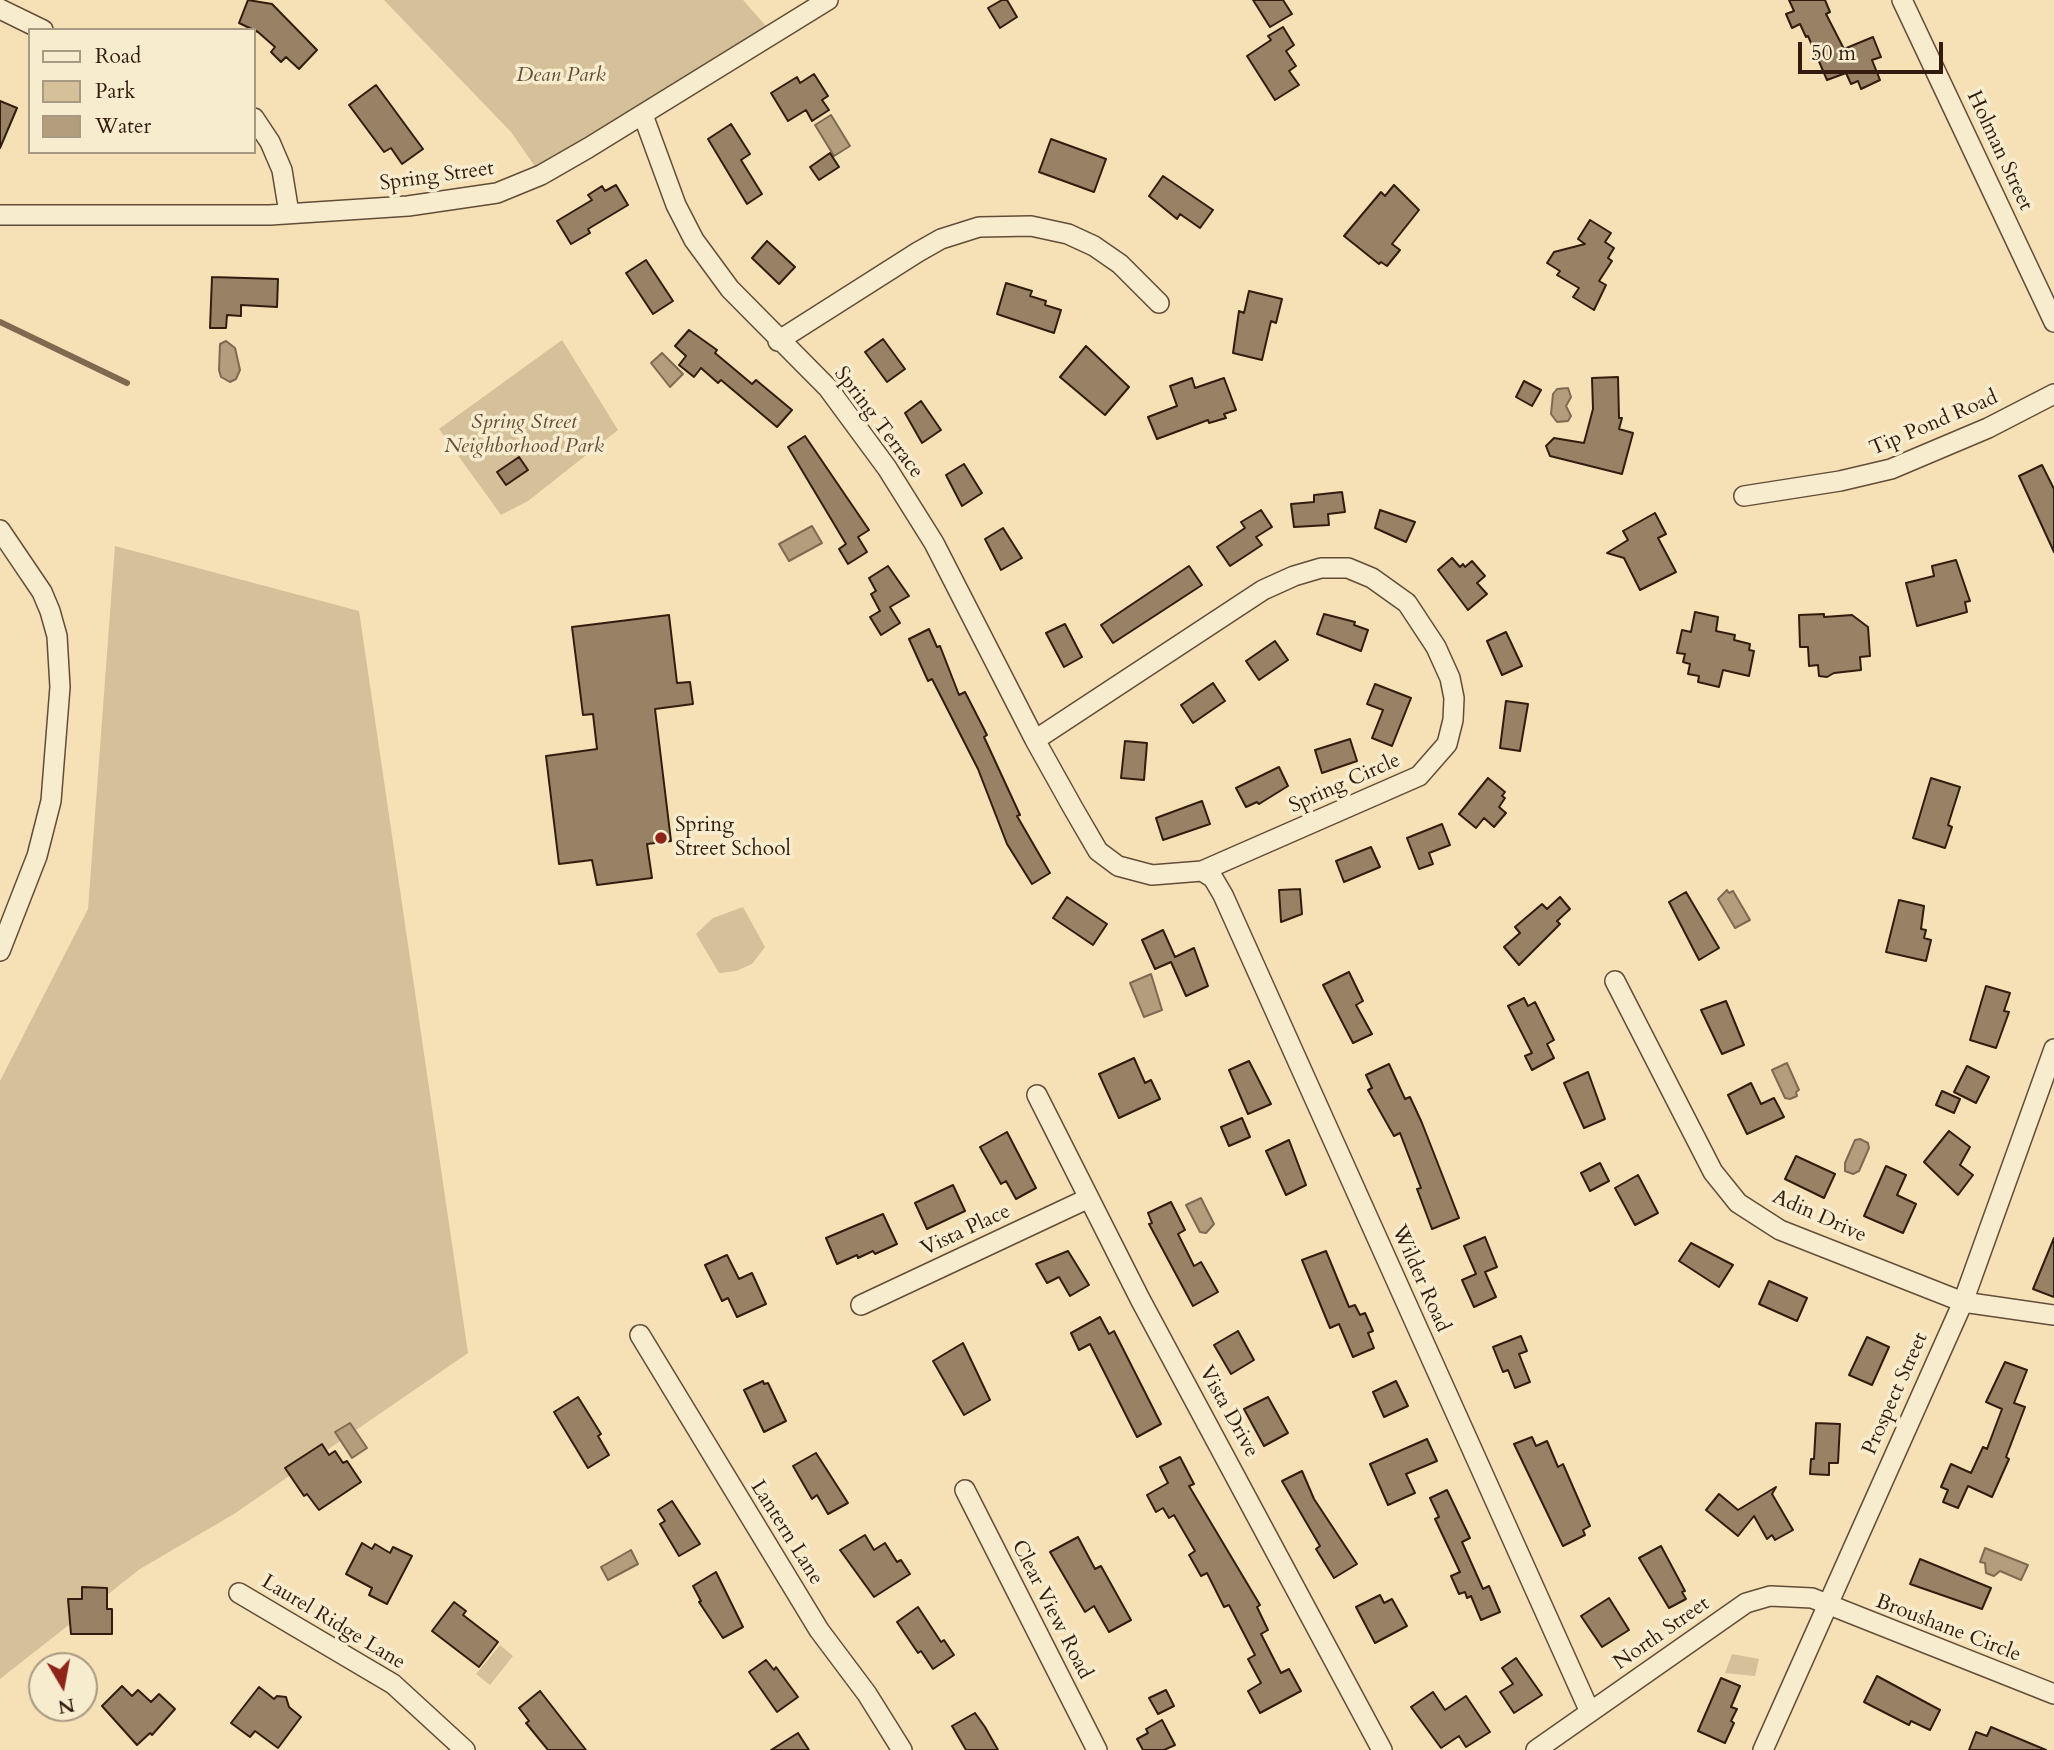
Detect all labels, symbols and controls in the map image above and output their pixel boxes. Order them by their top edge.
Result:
legend [28,28,256,154]
scale bar [1802,28,1947,72]
text: 50 m [1811,39,1856,68]
text: Road [95,42,141,71]
park label: Dean Park [516,63,606,89]
text: Park [95,77,135,106]
street label: Holman Street [1960,87,2038,215]
text: Water [95,112,151,141]
street label: Spring Street [378,157,496,197]
street label: Spring Terrace [828,362,928,484]
street label: Tip Pond Road [1866,386,2002,462]
park label: Spring Street Neighborhood Park [444,410,604,460]
street label: Spring Circle [1286,748,1404,820]
place label: Spring Street School [675,813,791,863]
marker: Spring Street School [653,830,669,846]
street label: Adin Drive [1768,1185,1870,1249]
street label: Vista Place [917,1199,1015,1263]
street label: Wilder Road [1385,1222,1455,1336]
street label: Prospect Street [1858,1329,1934,1459]
street label: Vista Drive [1193,1362,1263,1462]
street label: Lantern Lane [744,1476,828,1590]
street label: Clear View Road [1005,1536,1097,1684]
street label: Laurel Ridge Lane [257,1570,409,1676]
street label: Broushane Circle [1872,1590,2024,1668]
street label: North Street [1609,1592,1715,1676]
north arrow [28,1652,98,1722]
text: N [56,1691,77,1720]

